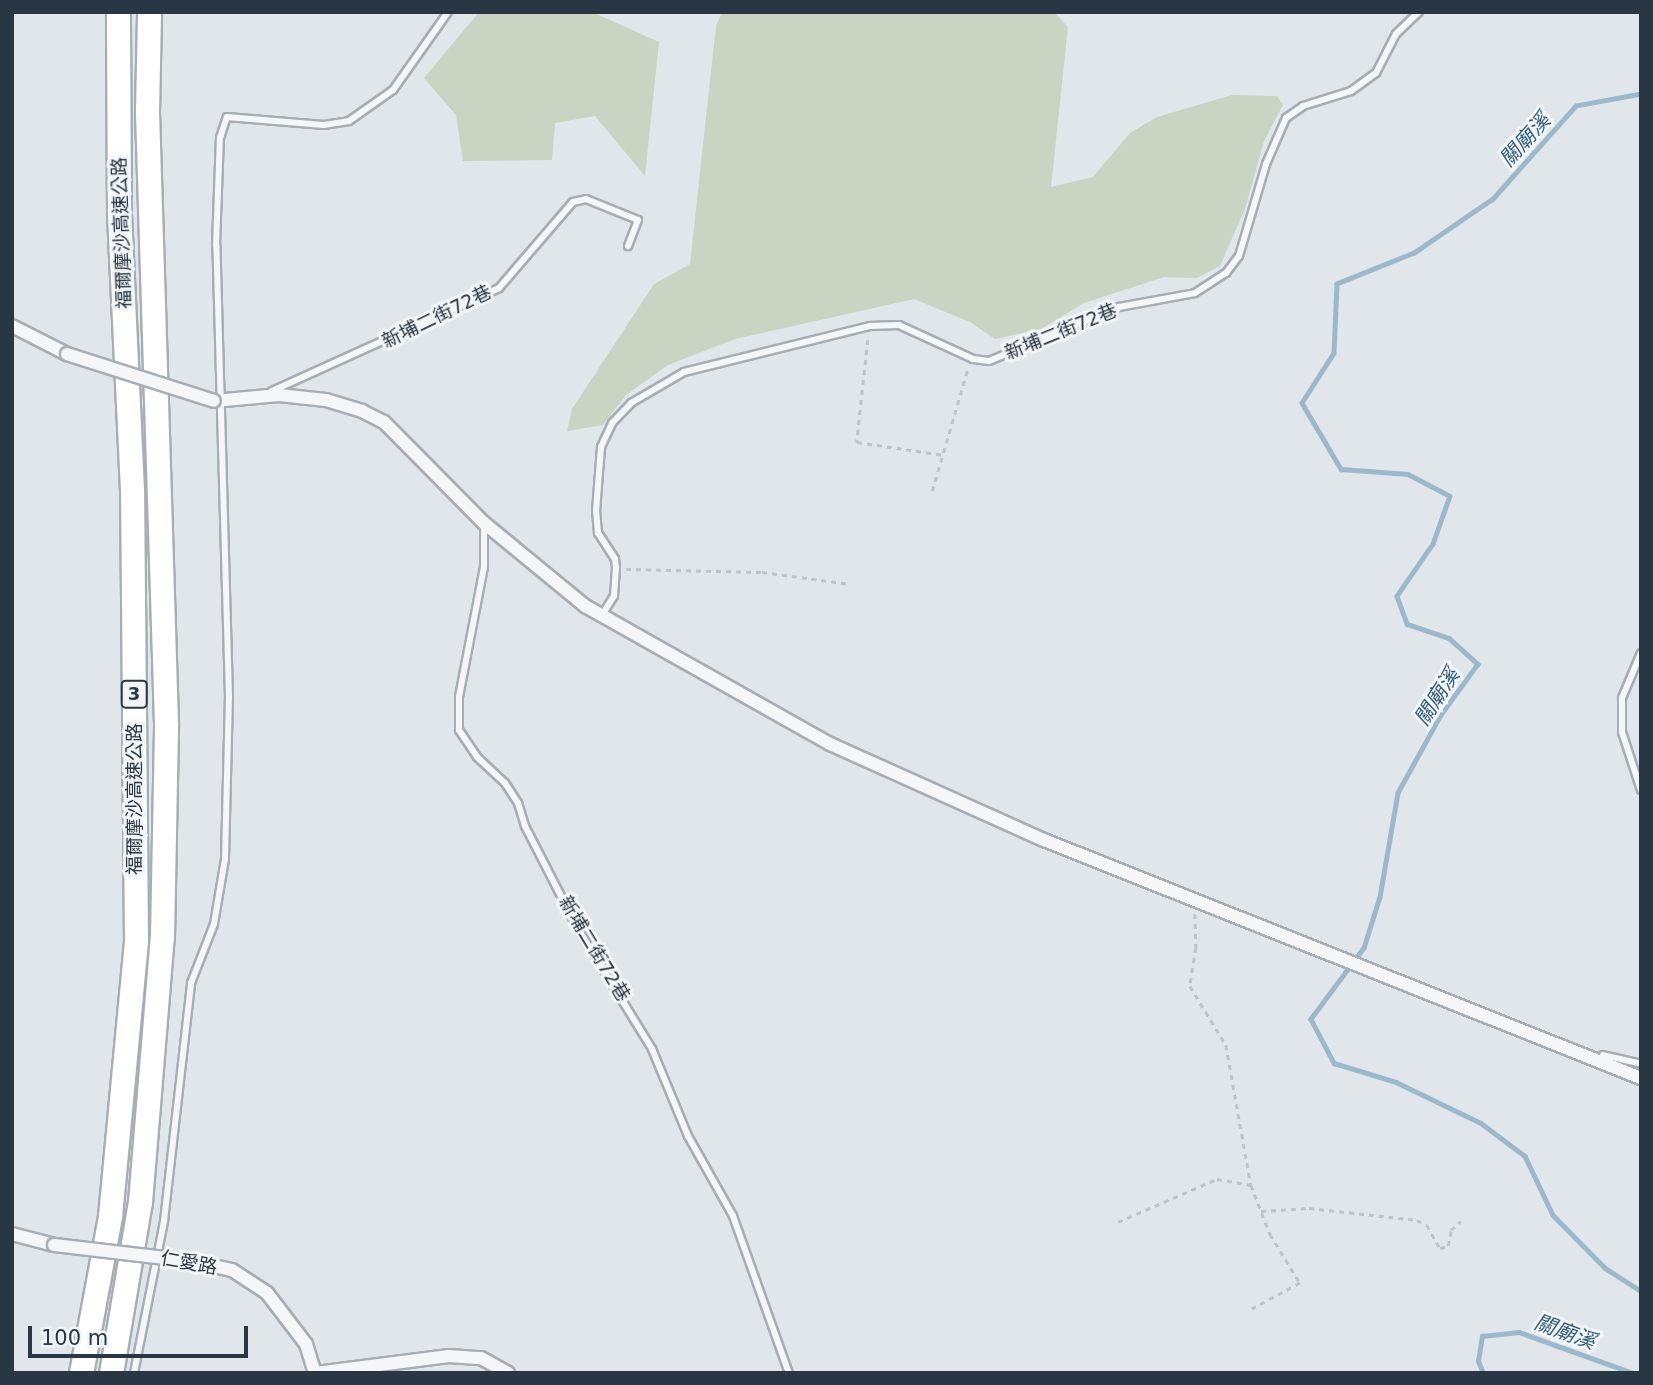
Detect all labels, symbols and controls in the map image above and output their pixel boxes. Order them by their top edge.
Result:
water label: 關廟溪 [1495,108,1555,172]
street label: 福爾摩沙高速公路 [108,157,136,309]
street label: 新埔二街72巷 [378,281,496,353]
street label: 新埔二街72巷 [1001,299,1121,365]
water label: 關廟溪 [1409,664,1465,730]
road number: 3 [120,680,148,708]
street label: 福爾摩沙高速公路 [124,723,146,875]
street label: 新埔二街72巷 [554,892,634,1006]
street label: 仁愛路 [159,1247,219,1279]
water label: 關廟溪 [1531,1309,1599,1355]
scale bar [32,1312,252,1356]
text: 100 m [41,1326,108,1350]

